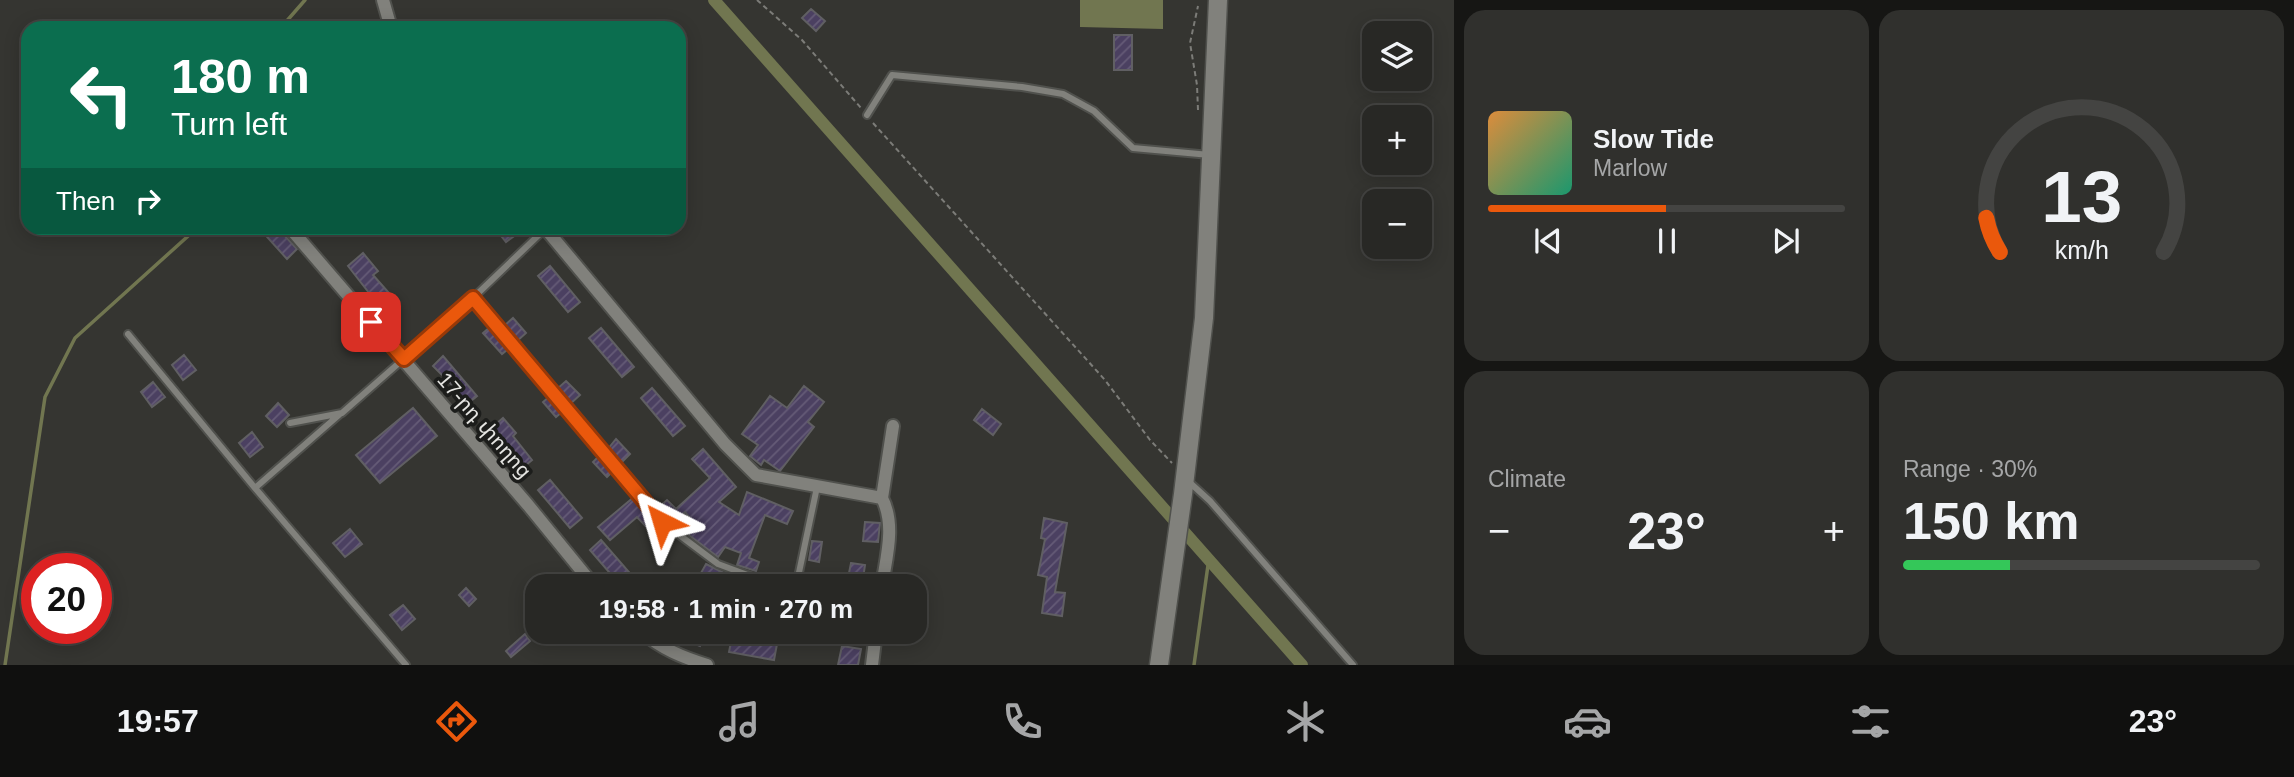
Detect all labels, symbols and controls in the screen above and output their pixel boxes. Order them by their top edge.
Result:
map controls [1362,21,1432,259]
button: layers [1362,21,1432,91]
icon: left [56,49,147,140]
text: 180 m [171,49,310,103]
button: + [1362,105,1432,175]
text: Turn left [171,106,287,142]
text: Slow Tide [1593,124,1714,154]
text: Marlow [1593,155,1667,181]
text: 13 [2041,156,2122,237]
icon: right [129,182,167,220]
text: Then [56,186,115,216]
button: − [1362,189,1432,259]
icon: previous [1529,222,1567,260]
icon: pause [1648,222,1686,260]
icon: next [1767,222,1805,260]
text: km/h [2054,236,2109,264]
pin [341,292,401,352]
icon: arrive [352,303,390,341]
street label: 17-րդ փողոց [432,368,537,483]
text: Range · 30% [1903,456,2037,482]
text: Climate [1488,466,1566,492]
position arrow [625,485,699,559]
text: 150 km [1903,492,2079,550]
text: 23° [1627,502,1706,560]
text: − [1488,510,1510,552]
text: + [1823,510,1845,552]
speed limit sign: 20 [21,553,112,644]
text: 19:58 · 1 min · 270 m [599,594,853,624]
icon: directions [432,697,481,746]
icon: music [715,697,764,746]
icon: phone [998,697,1047,746]
icon: climate [1281,697,1330,746]
icon: car [1563,697,1612,746]
icon: filters [1846,697,1895,746]
text: 19:57 [117,703,199,739]
text: 23° [2129,703,2177,739]

